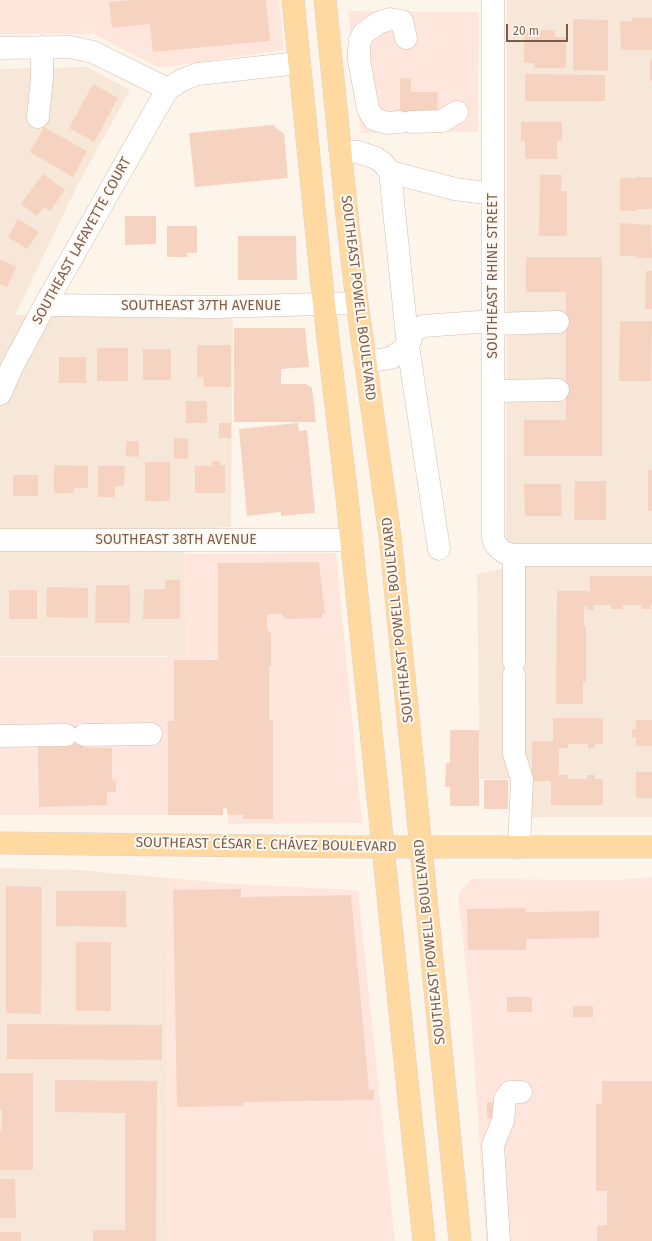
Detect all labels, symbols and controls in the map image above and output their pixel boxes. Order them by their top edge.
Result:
scale bar [508,16,570,42]
text: 20 m [513,24,539,38]
street label: SOUTHEAST LAFAYETTE COURT [29,155,135,327]
street label: SOUTHEAST RHINE STREET [485,193,501,359]
street label: SOUTHEAST POWELL BOULEVARD [337,194,379,402]
street label: SOUTHEAST 37TH AVENUE [121,298,281,314]
street label: SOUTHEAST POWELL BOULEVARD [379,516,417,724]
street label: SOUTHEAST 38TH AVENUE [95,532,257,548]
street label: SOUTHEAST CÉSAR E. CHÁVEZ BOULEVARD [135,834,397,856]
street label: SOUTHEAST POWELL BOULEVARD [411,838,449,1046]

